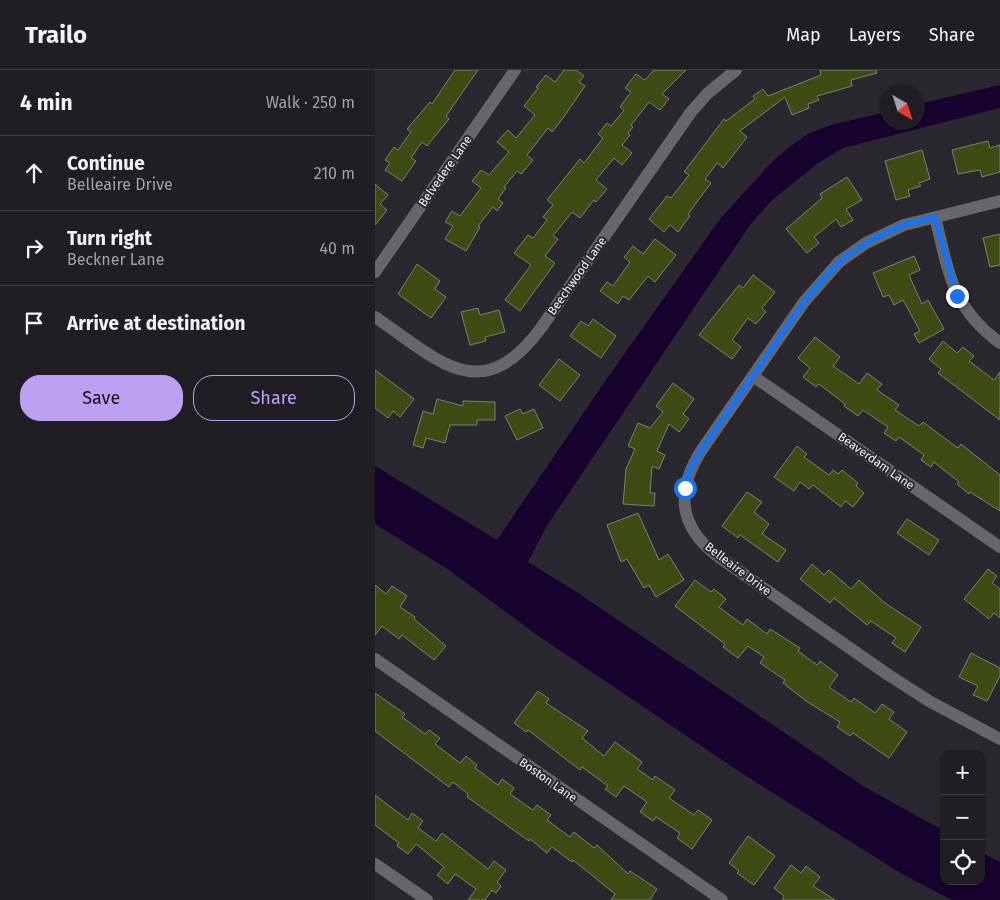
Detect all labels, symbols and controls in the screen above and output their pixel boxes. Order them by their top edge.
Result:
text: Trailo [25,21,87,49]
text: Map [786,24,821,46]
text: Layers [849,24,901,46]
text: Share [929,24,975,46]
north arrow [880,85,925,130]
text: 4 min [20,90,73,116]
text: Walk · 250 m [266,93,355,112]
street label: Belvedere Lane [415,133,475,209]
text: Continue [67,152,145,175]
icon: ahead [20,159,48,187]
text: 210 m [314,164,355,183]
text: Belleaire Drive [67,175,173,194]
text: Turn right [67,227,152,250]
icon: right [20,234,48,262]
street label: Beechwood Lane [545,234,609,318]
text: 40 m [320,239,355,258]
text: Beckner Lane [67,250,164,269]
route end [946,285,969,308]
icon: arrive [20,309,48,337]
text: Arrive at destination [67,312,246,335]
button: Save [20,375,183,421]
button: Share [193,375,355,421]
street label: Beaverdam Lane [835,429,917,493]
route start [674,477,697,500]
street label: Belleaire Drive [702,540,774,598]
map controls [940,750,985,885]
button: + [940,750,985,795]
street label: Boston Lane [516,755,580,805]
button: − [940,795,985,840]
button: locate [940,840,985,885]

